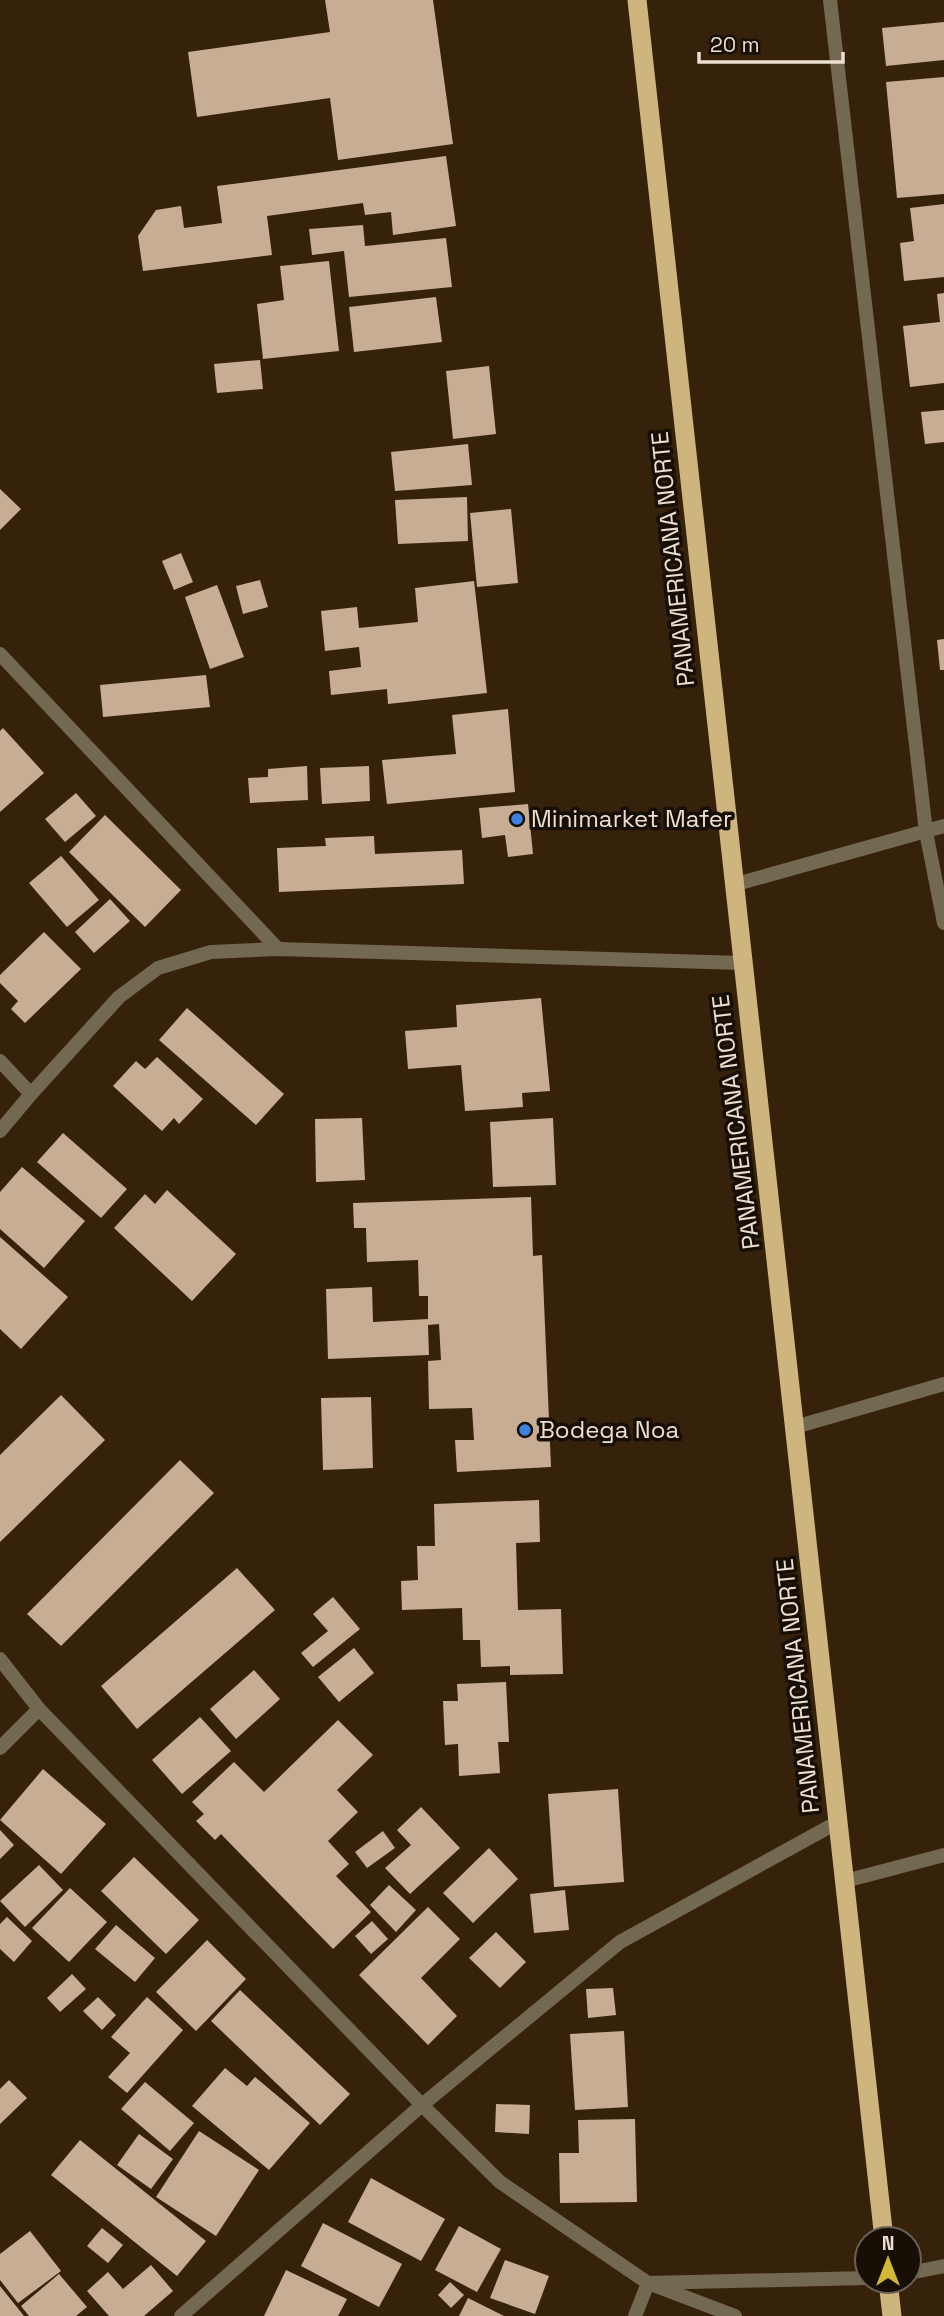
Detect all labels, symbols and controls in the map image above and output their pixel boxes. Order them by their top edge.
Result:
scale bar [699,21,842,65]
text: 20 m [710,31,760,58]
street label: PANAMERICANA NORTE [644,430,701,688]
place label: Minimarket Mafer [531,803,732,834]
marker: Minimarket Mafer [509,811,525,827]
street label: PANAMERICANA NORTE [705,993,767,1251]
place label: Bodega Noa [539,1414,680,1445]
marker: Bodega Noa [517,1422,533,1438]
street label: PANAMERICANA NORTE [769,1557,826,1815]
north arrow [853,2225,923,2295]
text: N [882,2231,894,2256]

